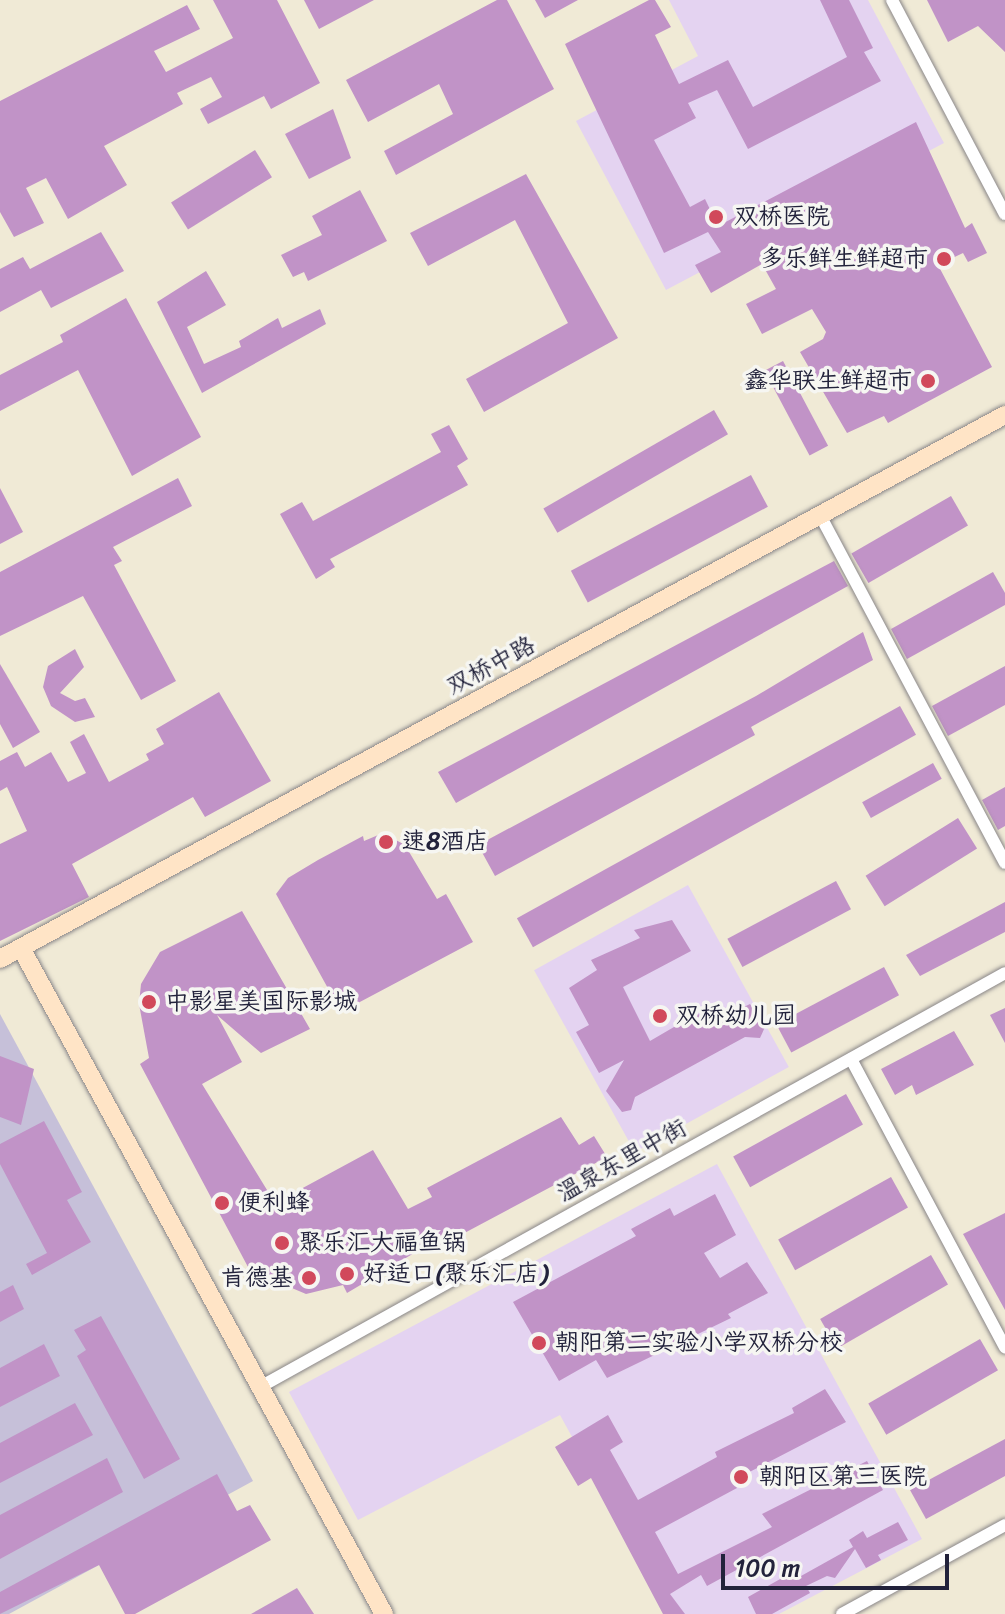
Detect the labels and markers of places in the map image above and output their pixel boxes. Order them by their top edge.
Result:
place label: 双桥医院 [734,203,830,231]
marker: 双桥医院 [705,206,727,228]
place label: 多乐鲜生鲜超市 [760,245,928,273]
marker: 多乐鲜生鲜超市 [935,250,953,268]
place label: 鑫华联生鲜超市 [744,367,912,395]
marker: 鑫华联生鲜超市 [919,372,937,390]
place label: 速8酒店 [402,828,488,856]
marker: 速8酒店 [377,833,395,851]
place label: 中影星美国际影城 [165,988,357,1016]
marker: 中影星美国际影城 [140,993,158,1011]
place label: 双桥幼儿园 [676,1002,796,1030]
marker: 双桥幼儿园 [651,1007,669,1025]
place label: 便利蜂 [238,1189,310,1217]
marker: 便利蜂 [213,1194,231,1212]
place label: 聚乐汇大福鱼锅 [298,1229,466,1257]
marker: 聚乐汇大福鱼锅 [273,1234,291,1252]
place label: 好适口(聚乐汇店) [363,1260,548,1288]
place label: 肯德基 [221,1264,293,1292]
marker: 好适口(聚乐汇店) [338,1265,356,1283]
marker: 肯德基 [300,1269,318,1287]
place label: 朝阳第二实验小学双桥分校 [555,1329,843,1357]
marker: 朝阳第二实验小学双桥分校 [530,1334,548,1352]
place label: 朝阳区第三医院 [759,1463,927,1491]
marker: 朝阳区第三医院 [730,1466,752,1488]

